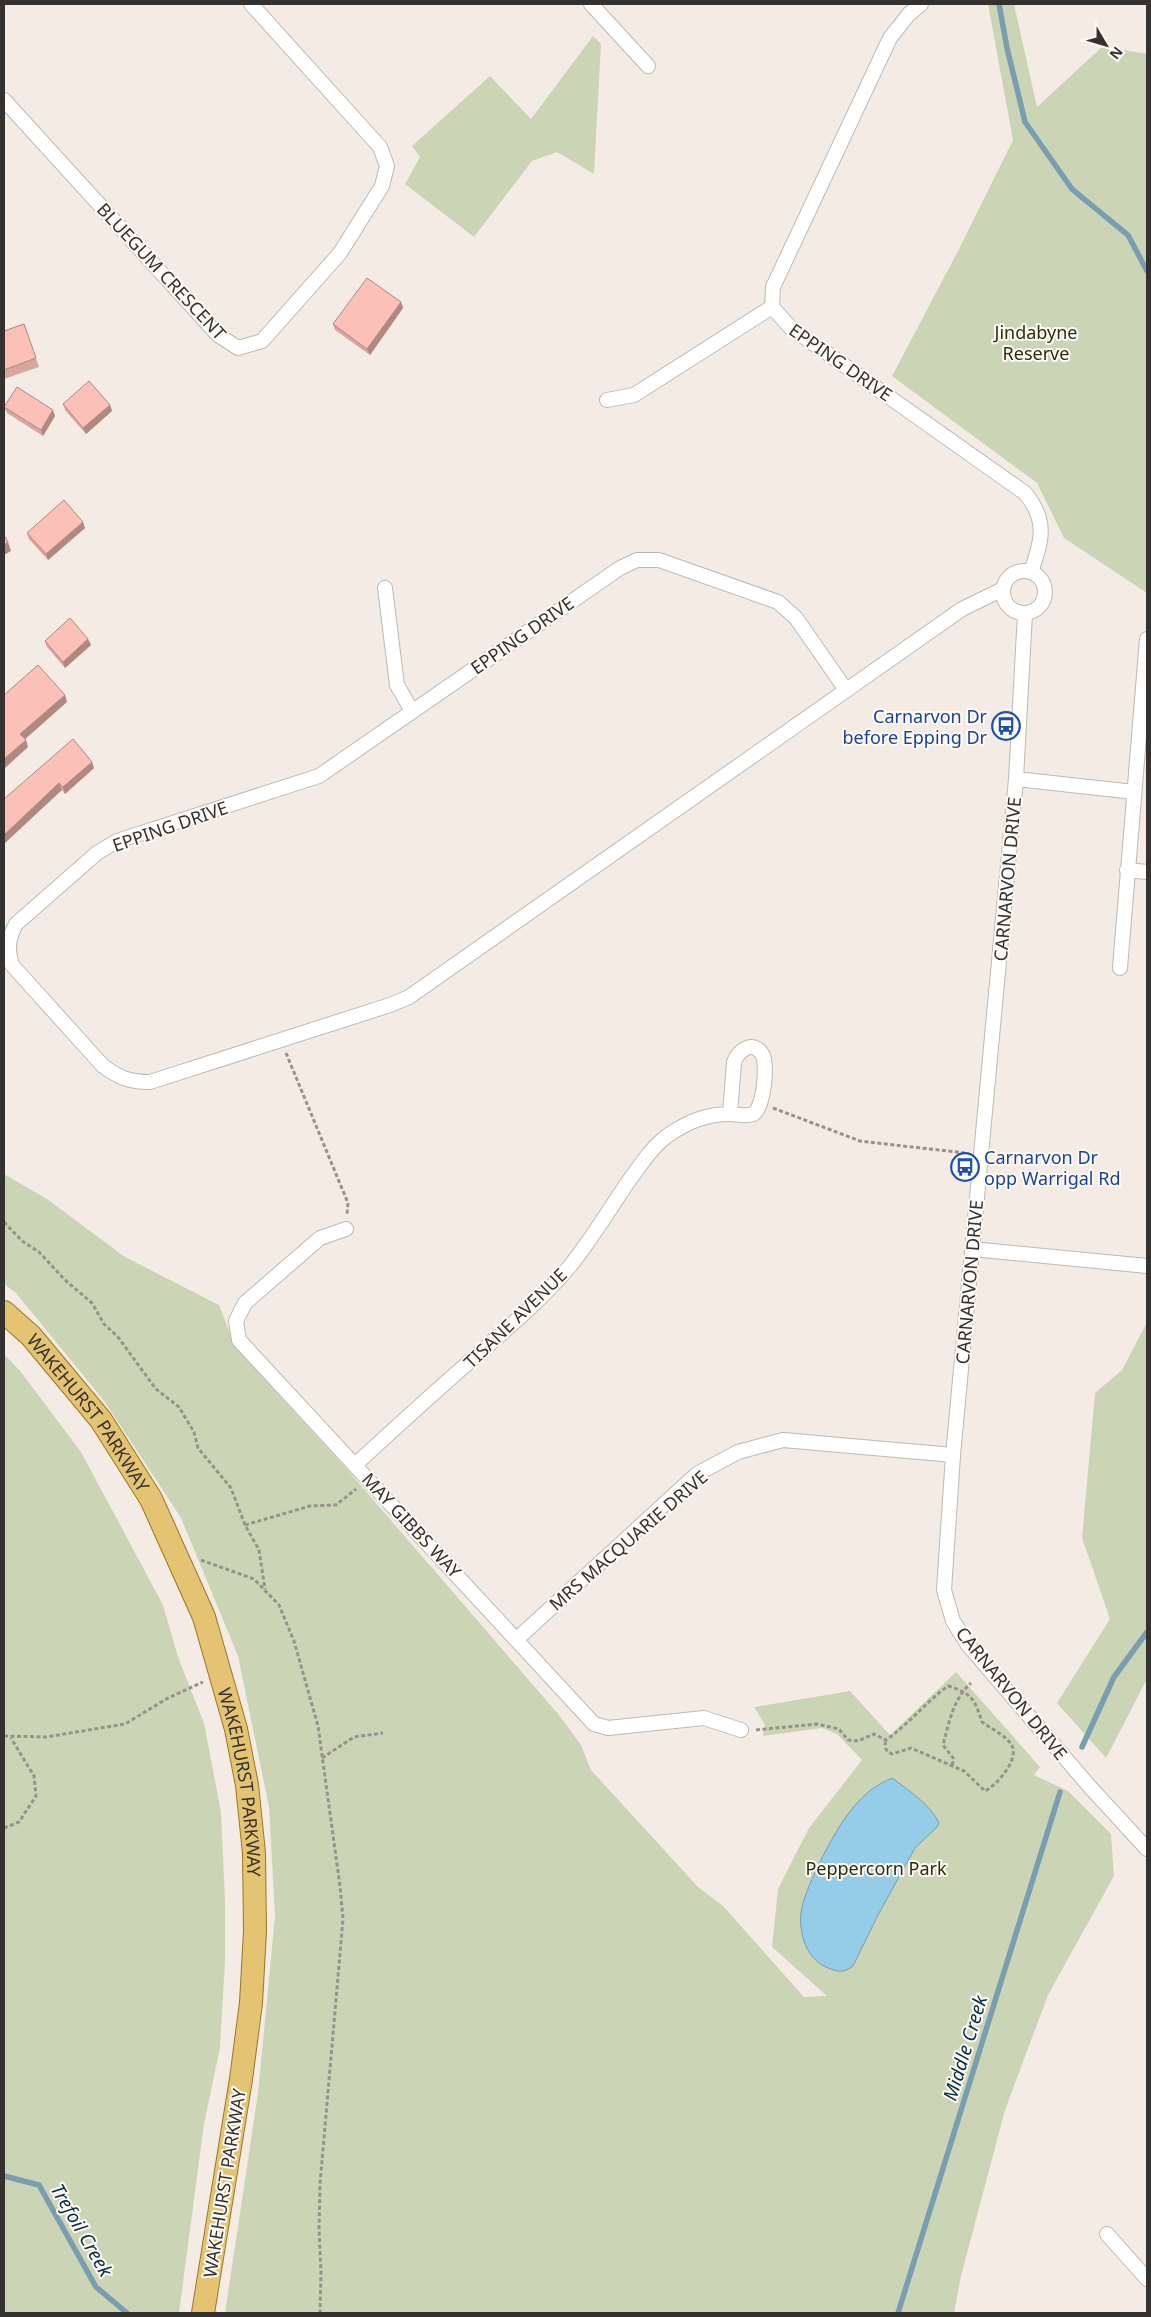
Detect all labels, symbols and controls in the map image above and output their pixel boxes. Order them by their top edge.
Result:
north arrow [1081,20,1131,70]
text: N [1106,43,1128,64]
street label: BLUEGUM CRESCENT [92,197,232,345]
street label: EPPING DRIVE [785,318,897,406]
park label: Jindabyne Reserve [992,320,1078,365]
street label: EPPING DRIVE [466,591,578,679]
place label: Carnarvon Dr before Epping Dr [843,704,988,749]
bus stop icon: Carnarvon Dr before Epping Dr [991,711,1021,741]
street label: EPPING DRIVE [109,795,231,857]
street label: CARNARVON DRIVE [988,796,1026,962]
place label: Carnarvon Dr opp Warrigal Rd [984,1145,1120,1190]
bus stop icon: Carnarvon Dr opp Warrigal Rd [950,1152,980,1182]
street label: CARNARVON DRIVE [950,1199,988,1365]
street label: TISANE AVENUE [458,1263,572,1373]
street label: WAKEHURST PARKWAY [22,1328,156,1497]
street label: MRS MACQUARIE DRIVE [544,1465,712,1615]
street label: MAY GIBBS WAY [357,1467,468,1583]
street label: CARNARVON DRIVE [951,1621,1073,1765]
street label: WAKEHURST PARKWAY [213,1685,266,1878]
park label: Peppercorn Park [805,1856,947,1880]
water label: Middle Creek [937,1992,994,2104]
street label: WAKEHURST PARKWAY [197,2086,251,2279]
water label: Trefoil Creek [45,2179,119,2282]

